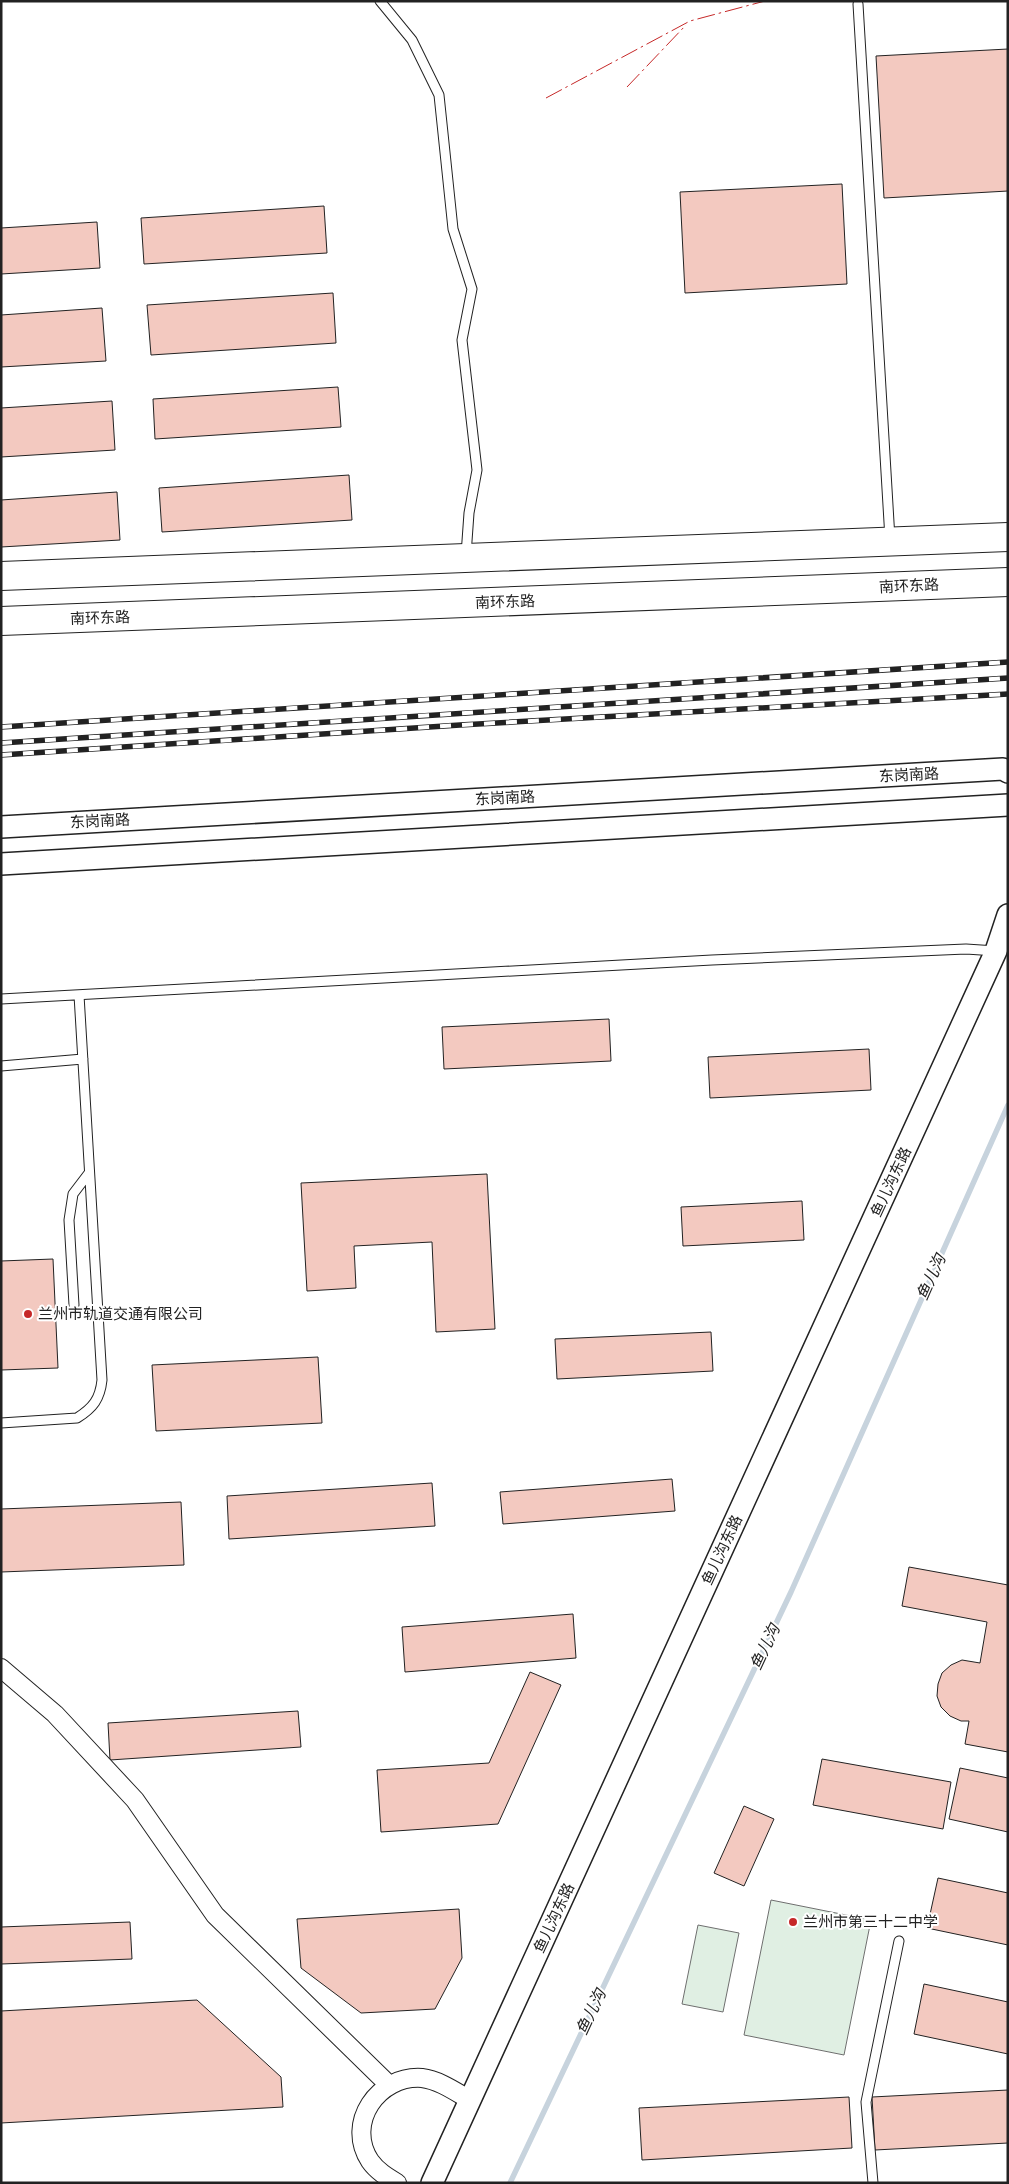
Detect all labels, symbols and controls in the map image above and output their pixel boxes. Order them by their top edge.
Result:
street label: 南环东路 [879,575,939,597]
street label: 南环东路 [475,592,535,612]
street label: 南环东路 [70,608,130,628]
street label: 东岗南路 [879,764,939,786]
street label: 东岗南路 [475,787,535,809]
street label: 东岗南路 [70,810,130,832]
street label: 鱼儿沟东路 [867,1144,915,1220]
water label: 鱼儿沟 [913,1249,950,1303]
place label: 兰州市轨道交通有限公司 [38,1305,203,1323]
marker: 兰州市轨道交通有限公司 [22,1308,34,1320]
street label: 鱼儿沟东路 [698,1512,746,1588]
water label: 鱼儿沟 [746,1619,785,1673]
street label: 鱼儿沟东路 [530,1880,578,1956]
place label: 兰州市第三十二中学 [803,1913,938,1931]
marker: 兰州市第三十二中学 [787,1916,799,1928]
water label: 鱼儿沟 [572,1984,611,2038]

